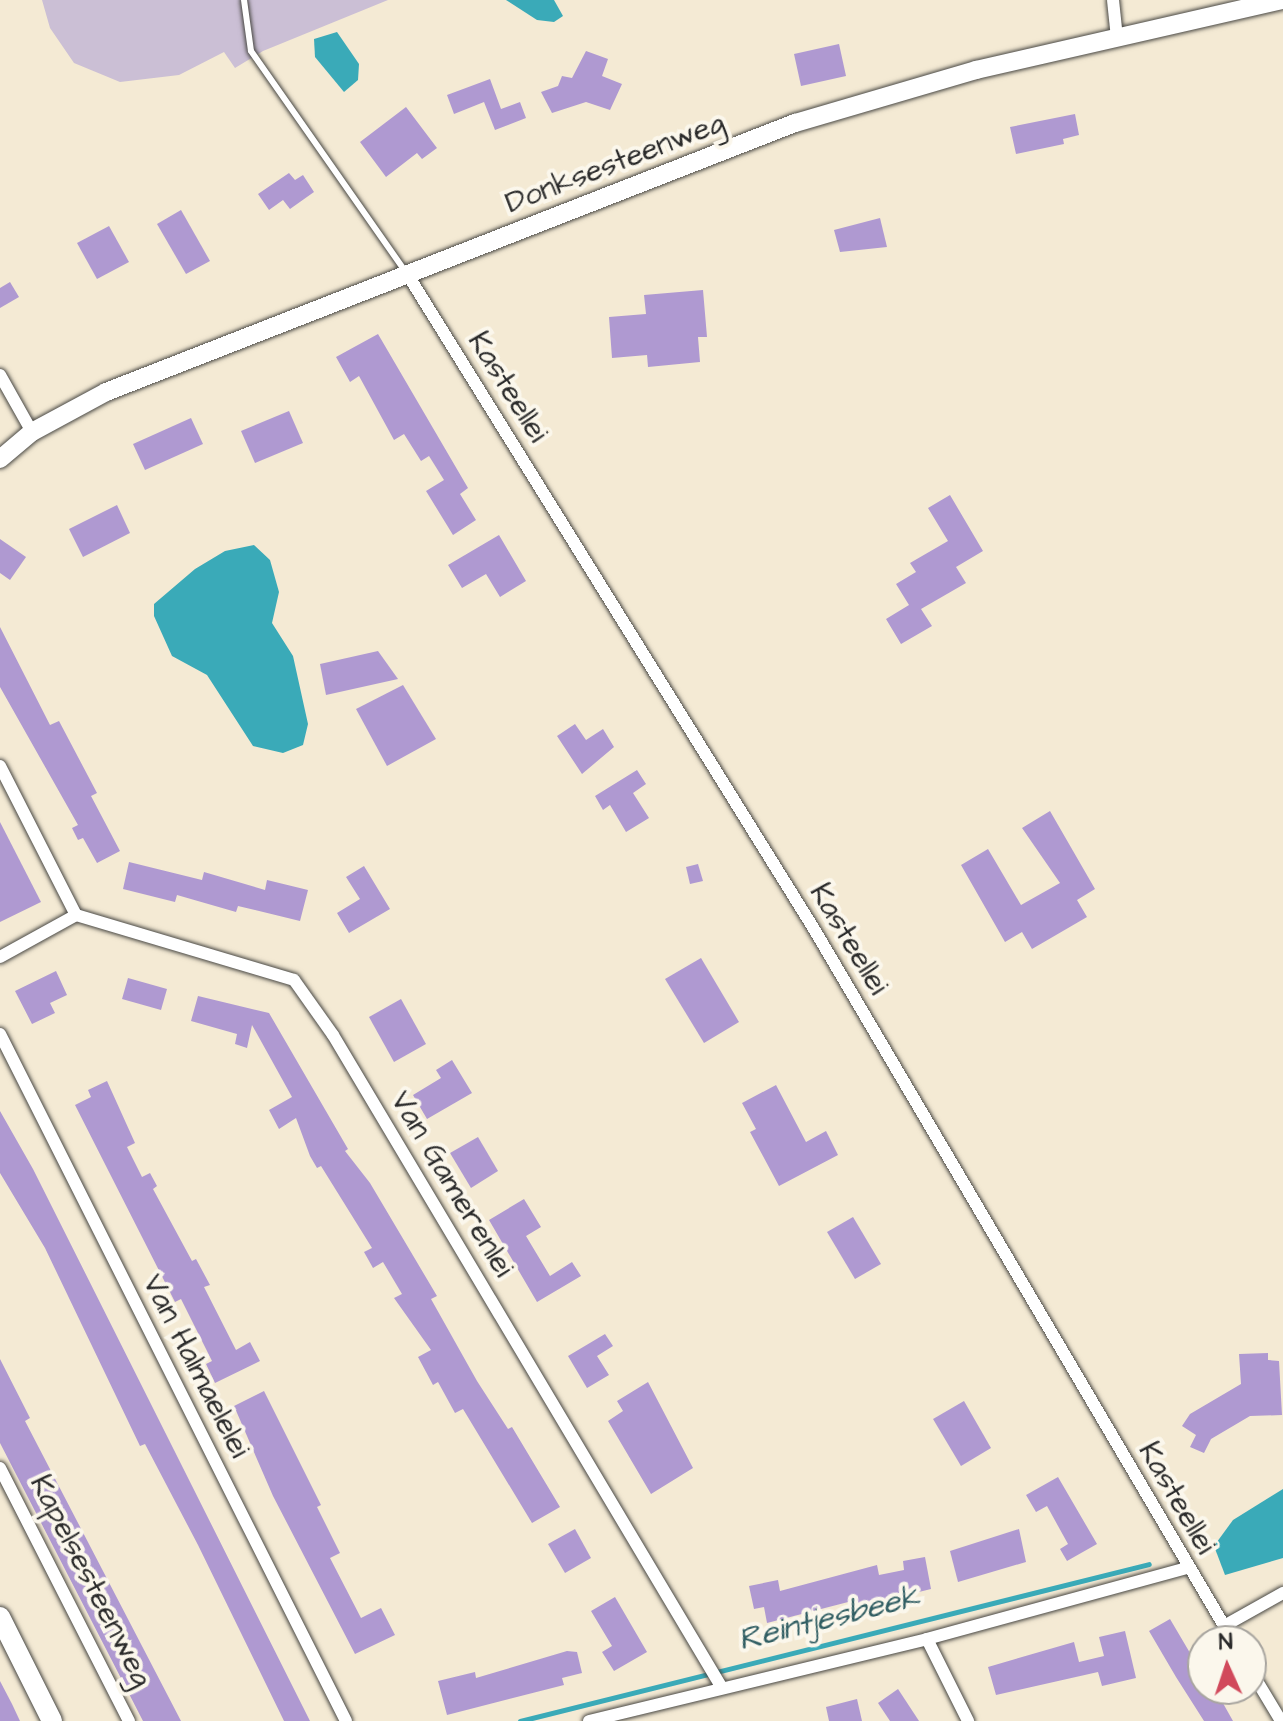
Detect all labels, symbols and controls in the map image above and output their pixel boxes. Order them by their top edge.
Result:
street label: Donksesteenweg [500,105,730,221]
street label: Kasteellei [460,325,556,449]
street label: Kasteellei [802,877,896,1001]
street label: Van Gamerenlei [382,1085,522,1283]
street label: Van Halmaelelei [134,1269,258,1463]
street label: Kasteellei [1131,1436,1223,1560]
street label: Kapelsesteenweg [22,1469,160,1693]
water label: Reintjesbeek [734,1578,924,1660]
north arrow [1187,1625,1267,1705]
text: N [1218,1627,1234,1658]

